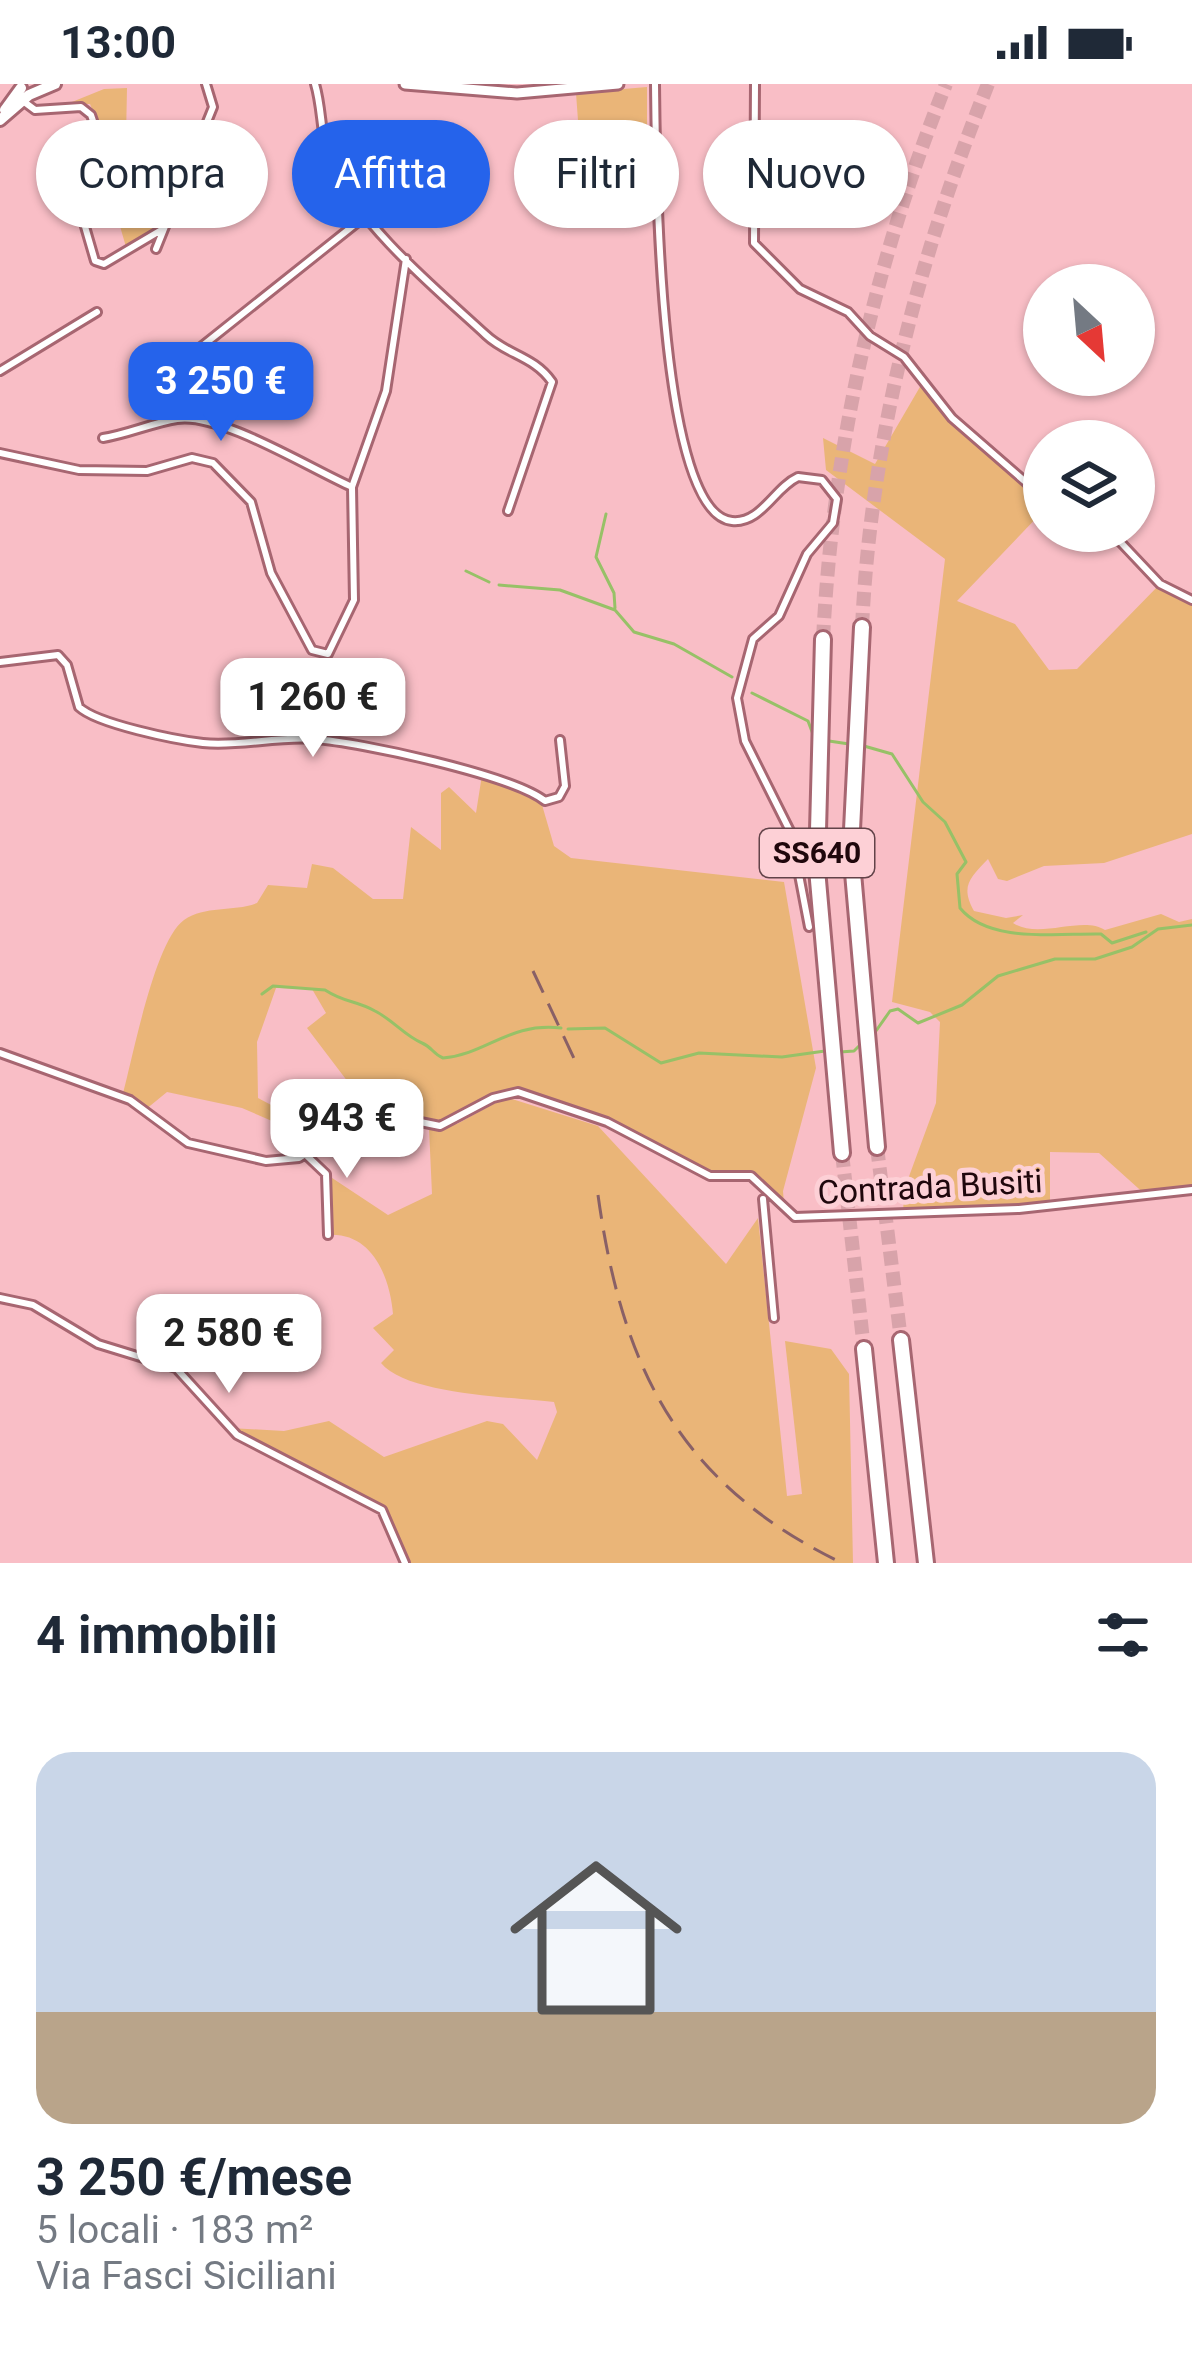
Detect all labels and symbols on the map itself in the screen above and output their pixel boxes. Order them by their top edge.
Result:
north arrow [1023,264,1155,396]
pin: 3 250 € [110,342,332,444]
pin: 1 260 € [202,658,424,760]
road number: SS640 [760,829,874,877]
pin: 943 € [263,1079,431,1181]
street label: Contrada Busiti [817,1161,1043,1212]
pin: 2 580 € [118,1294,340,1396]

